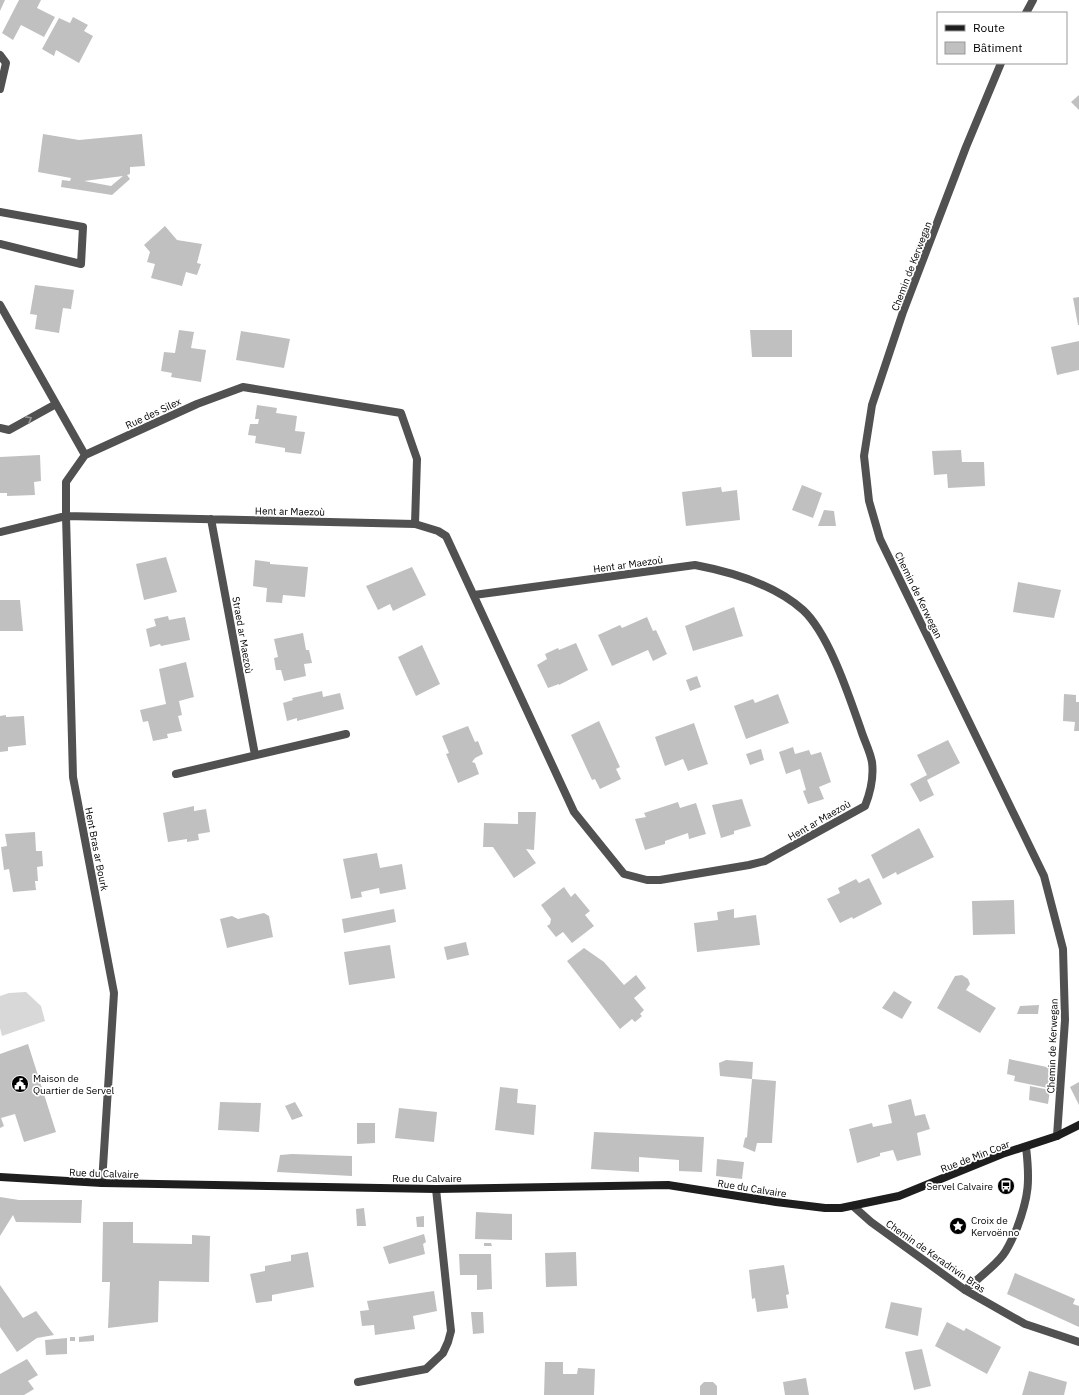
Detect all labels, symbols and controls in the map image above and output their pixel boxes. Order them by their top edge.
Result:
legend [937,12,1067,64]
text: Route [973,20,1005,35]
text: Bâtiment [973,40,1023,55]
street label: Chemin de Kerwegan [888,220,935,313]
street label: Rue des Silex [123,395,183,432]
one-way arrow [24,417,32,424]
street label: Hent ar Maezoù [255,504,325,519]
street label: Chemin de Kerwegan [892,550,945,641]
street label: Hent ar Maezoù [592,553,664,576]
street label: Straed ar Maezoù [229,596,256,675]
street label: Hent ar Maezoù [786,797,853,844]
street label: Hent Bras ar Bourk [82,806,111,893]
street label: Chemin de Kerwegan [1044,998,1061,1094]
place label: Maison de Quartier de Servel [33,1072,114,1097]
public building icon: Maison de Quartier de Servel [10,1074,30,1094]
street label: Rue de Min Coar [939,1137,1012,1176]
street label: Rue du Calvaire [69,1166,140,1181]
street label: Rue du Calvaire [392,1172,462,1185]
bus stop icon: Servel Calvaire [996,1176,1016,1196]
street label: Rue du Calvaire [716,1177,788,1200]
place label: Servel Calvaire [927,1180,994,1193]
place label: Croix de Kervoënno [971,1214,1020,1239]
place icon: Croix de Kervoënno [948,1216,968,1236]
street label: Chemin de Keradrivin Bras [883,1217,988,1296]

